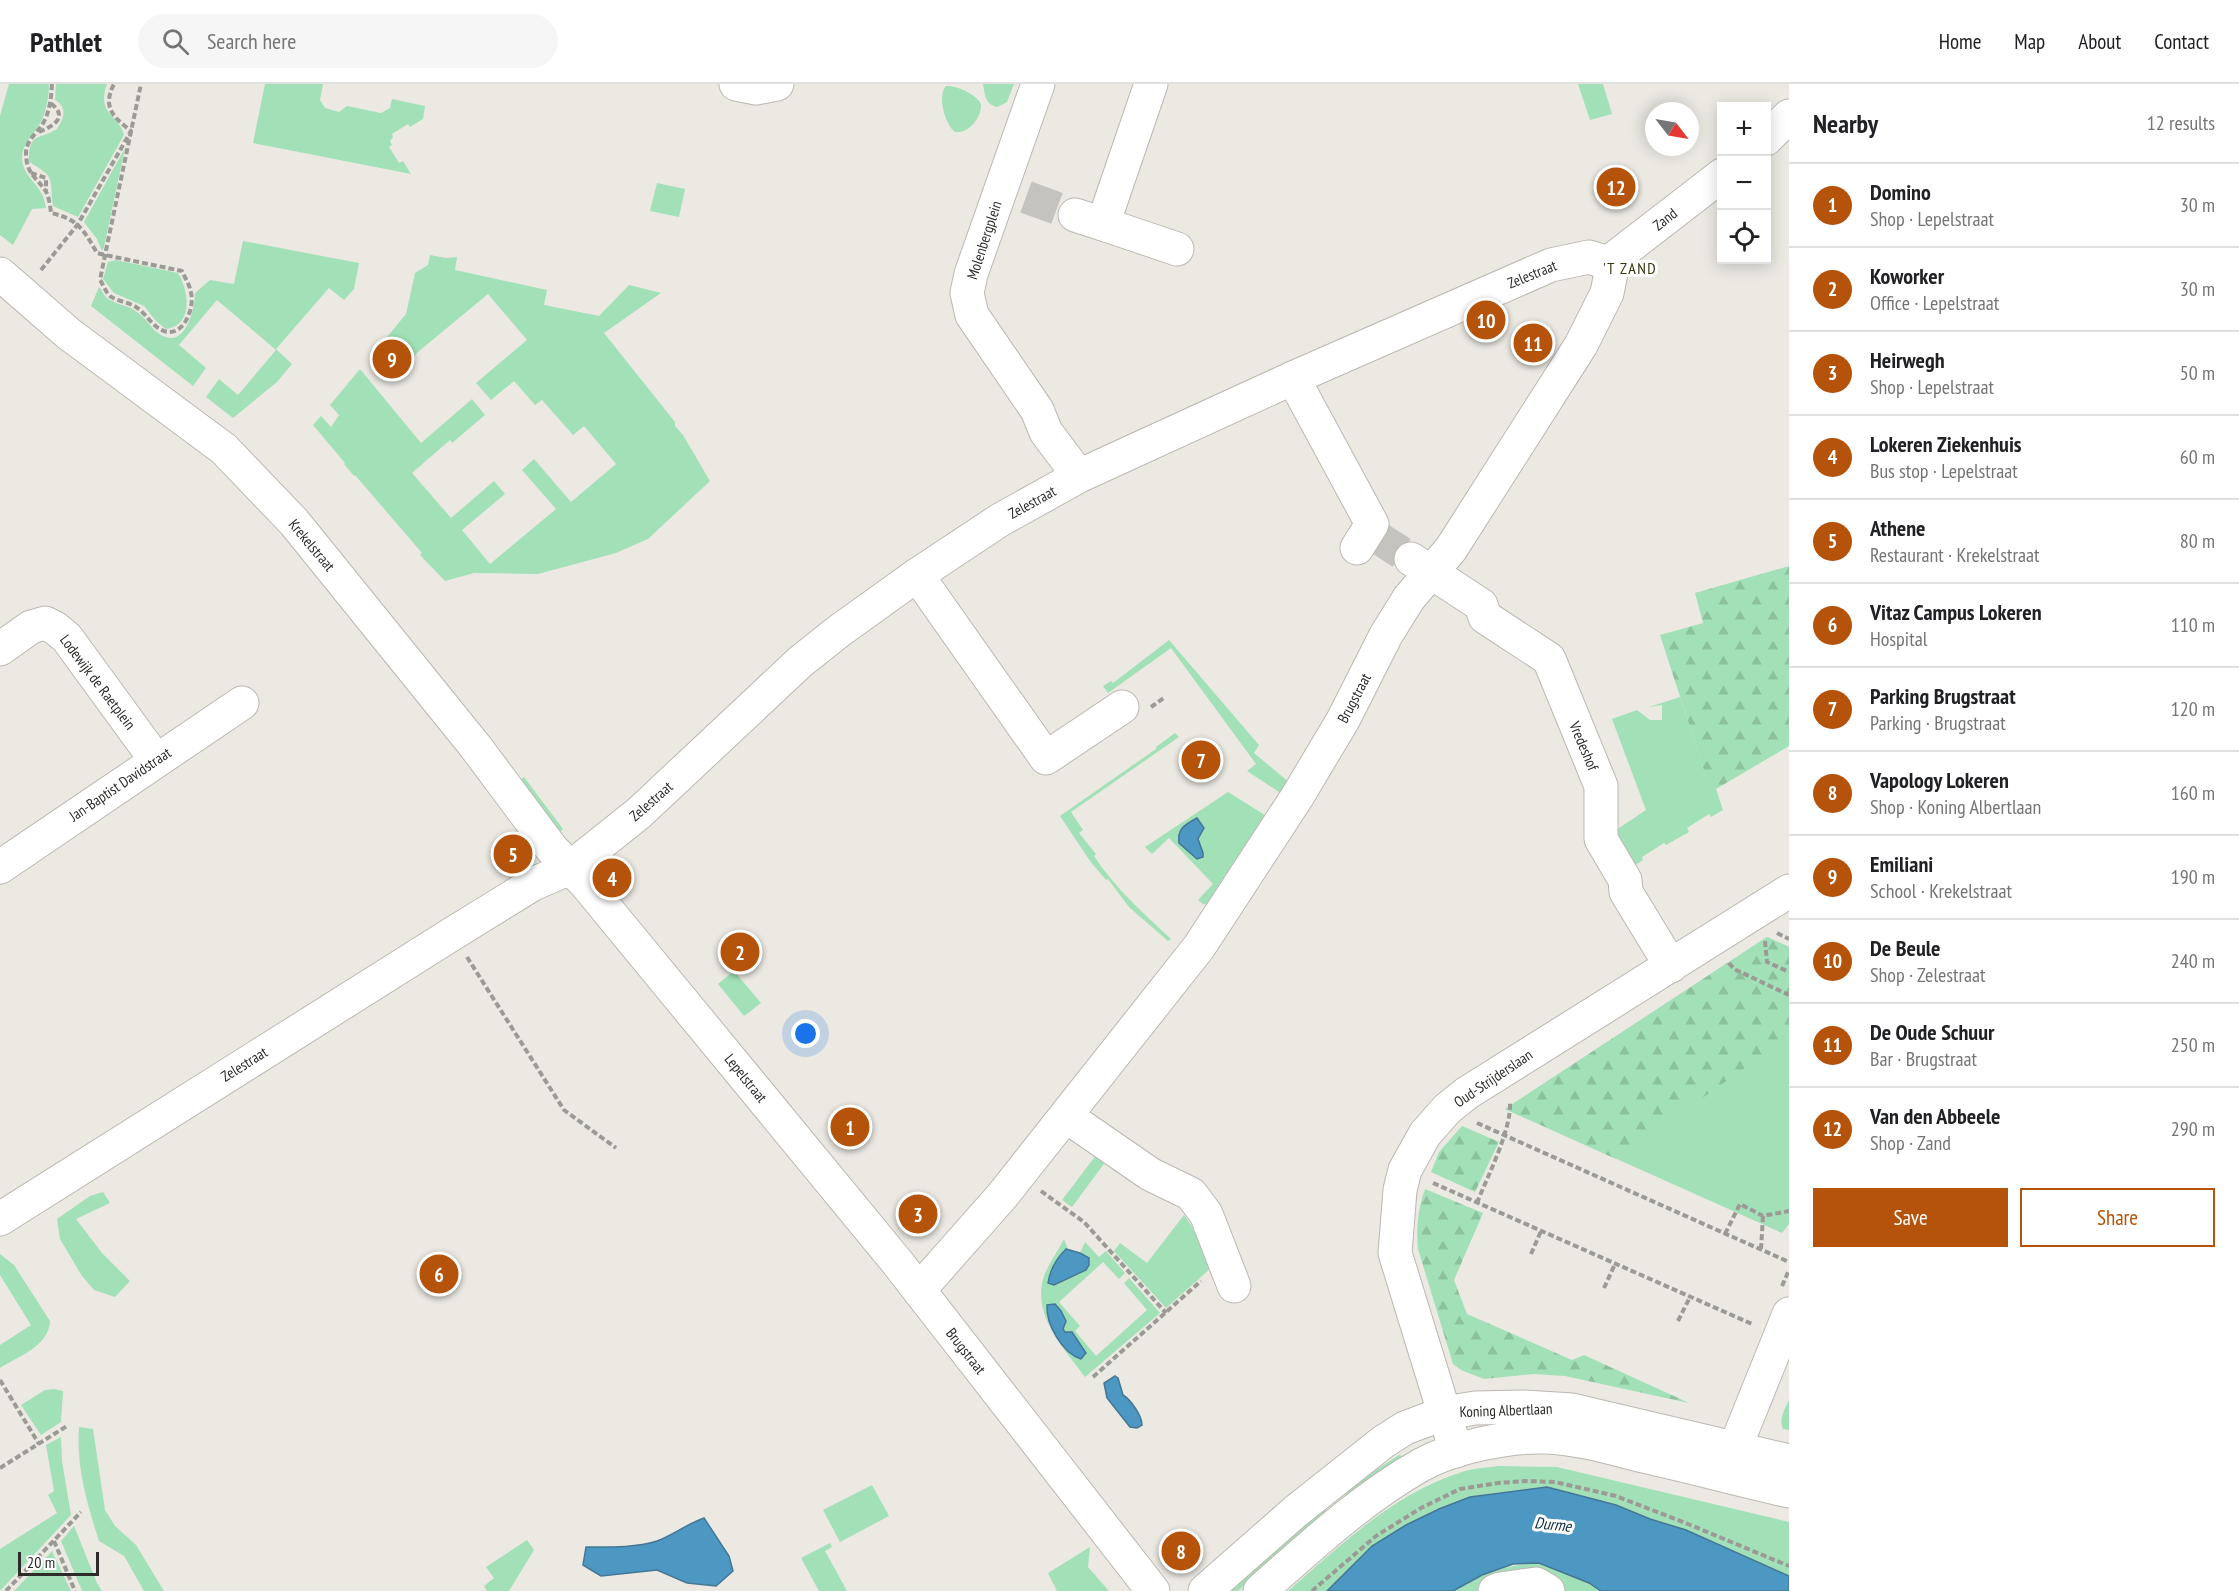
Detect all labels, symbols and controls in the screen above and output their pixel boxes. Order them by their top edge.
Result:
search box [138,14,558,68]
text: Pathlet [30,23,102,60]
icon: search [159,25,192,58]
text: Search here [207,27,296,55]
text: Home [1939,28,1981,55]
text: Map [2014,28,2045,55]
text: About [2078,28,2121,55]
text: Contact [2154,28,2209,55]
north arrow [1645,102,1699,156]
map controls [1717,102,1771,264]
button: + [1717,102,1771,156]
text: Nearby [1813,107,1878,140]
text: 12 results [2147,110,2215,136]
button: − [1717,156,1771,210]
pin: 12 [1596,164,1636,210]
text: Domino [1870,178,1931,206]
text: 1 [1828,192,1837,218]
text: 30 m [2180,192,2215,218]
street label: Molenbergplein [962,198,1006,282]
street label: Zand [1649,204,1681,234]
text: Shop · Lepelstraat [1870,206,1994,232]
button: locate [1717,210,1771,264]
street label: Zelestraat [1505,256,1559,292]
district label: 'T ZAND [1603,258,1657,278]
text: Koworker [1870,262,1944,290]
text: 2 [1828,276,1837,302]
text: 30 m [2180,276,2215,302]
text: Office · Lepelstraat [1870,290,1999,316]
pin: 10 [1466,298,1506,342]
pin: 11 [1514,320,1552,366]
pin: 9 [372,336,412,382]
text: Heirwegh [1870,346,1945,374]
text: 3 [1828,360,1837,386]
text: 50 m [2180,360,2215,386]
text: Shop · Lepelstraat [1870,374,1994,400]
text: Lokeren Ziekenhuis [1870,430,2022,458]
text: 4 [1828,444,1837,470]
text: 60 m [2180,444,2215,470]
text: Bus stop · Lepelstraat [1870,458,2018,484]
street label: Zelestraat [1005,481,1059,523]
text: Athene [1870,514,1925,542]
street label: Krekelstraat [285,515,339,575]
text: 5 [1828,528,1837,554]
text: 80 m [2180,528,2215,554]
text: Restaurant · Krekelstraat [1870,542,2039,568]
text: Vitaz Campus Lokeren [1870,598,2042,626]
text: 6 [1828,612,1837,638]
text: 110 m [2171,612,2215,638]
text: Hospital [1870,626,1927,652]
street label: Lodewijk de Raetplein [56,631,140,733]
street label: Brugstraat [1333,670,1375,726]
text: Parking Brugstraat [1870,682,2016,710]
text: 7 [1828,696,1837,722]
text: 120 m [2171,696,2215,722]
text: Parking · Brugstraat [1870,710,2006,736]
street label: Vredeshof [1565,718,1603,774]
pin: 7 [1182,738,1220,782]
street label: Jan-Baptist Davidstraat [65,743,175,826]
text: Vapology Lokeren [1870,766,2009,794]
street label: Zelestraat [625,777,677,825]
text: 8 [1828,780,1837,806]
text: 160 m [2171,780,2215,806]
text: Shop · Koning Albertlaan [1870,794,2041,820]
pin: 5 [494,832,532,876]
text: Emiliani [1870,850,1933,878]
pin: 4 [592,856,632,900]
text: 9 [1828,864,1837,890]
text: 190 m [2171,864,2215,890]
text: School · Krekelstraat [1870,878,2012,904]
pin: 2 [720,930,760,974]
text: De Beule [1870,934,1940,962]
text: 10 [1823,948,1842,974]
text: 240 m [2171,948,2215,974]
text: Shop · Zelestraat [1870,962,1986,988]
text: De Oude Schuur [1870,1018,1994,1046]
your location [791,1019,820,1048]
text: 11 [1823,1032,1842,1058]
text: 250 m [2171,1032,2215,1058]
street label: Zelestraat [217,1042,271,1086]
street label: Oud-Strijderslaan [1450,1045,1536,1111]
text: Bar · Brugstraat [1870,1046,1977,1072]
street label: Lepelstraat [721,1050,771,1106]
text: Van den Abbeele [1870,1102,2000,1130]
pin: 1 [830,1104,870,1150]
text: 12 [1823,1116,1842,1142]
text: 290 m [2171,1116,2215,1142]
text: Shop · Zand [1870,1130,1951,1156]
button: Save [1813,1188,2008,1247]
button: Share [2020,1188,2215,1247]
pin: 3 [898,1192,938,1236]
pin: 6 [420,1252,458,1296]
street label: Brugstraat [942,1324,990,1378]
street label: Koning Albertlaan [1459,1399,1553,1421]
water label: Durme [1534,1512,1574,1536]
pin: 8 [1162,1528,1200,1574]
scale bar [18,1549,99,1576]
text: 20 m [27,1552,55,1572]

